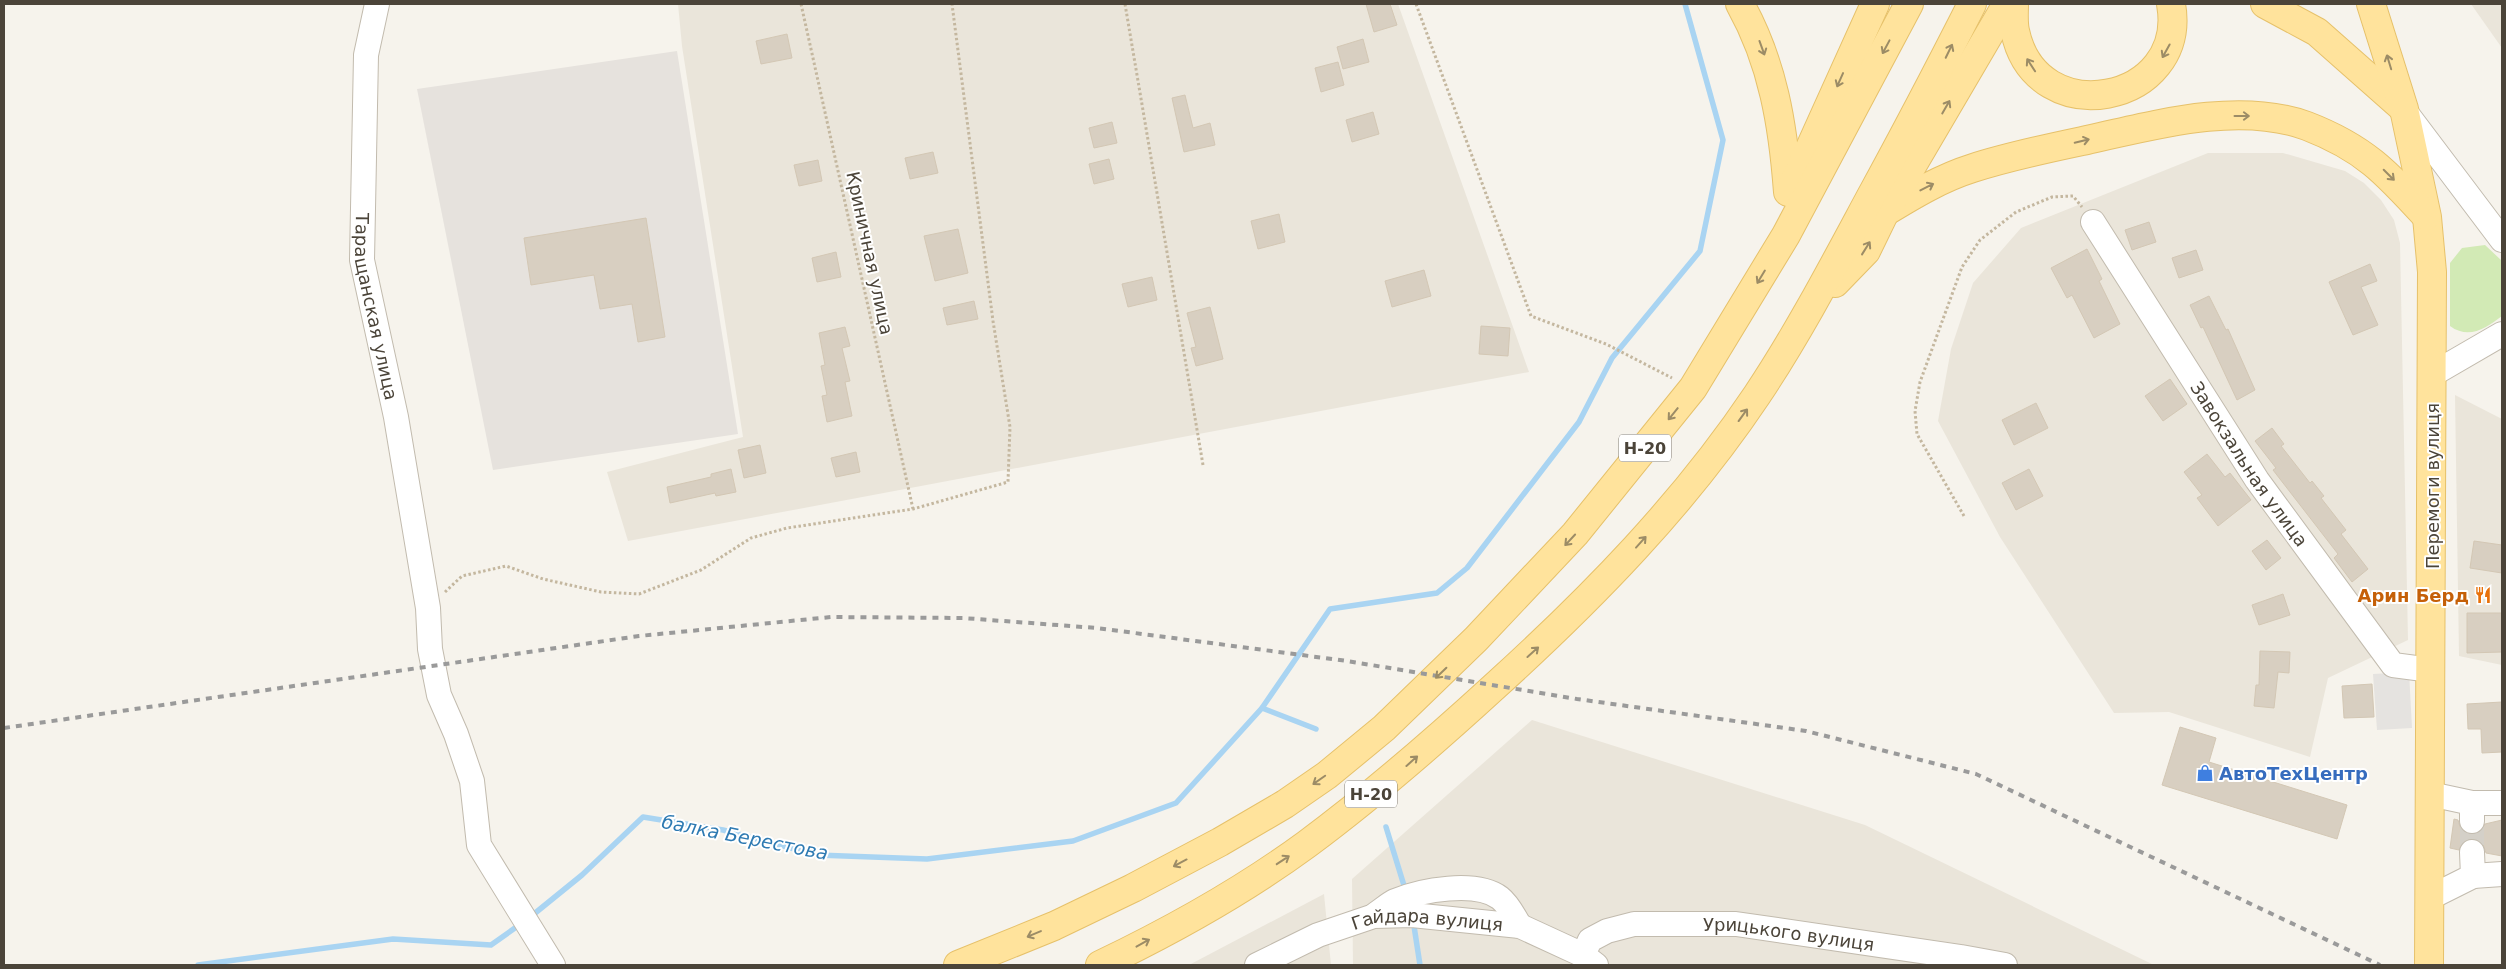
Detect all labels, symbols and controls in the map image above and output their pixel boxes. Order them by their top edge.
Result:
one-way arrow [1757,39,1767,55]
one-way arrow [1881,39,1890,54]
one-way arrow [2160,43,2170,57]
one-way arrow [1944,44,1954,59]
one-way arrow [2384,55,2393,71]
one-way arrow [2026,58,2036,72]
one-way arrow [1835,72,1845,87]
one-way arrow [1942,100,1952,114]
one-way arrow [2234,111,2250,121]
one-way arrow [2074,136,2090,145]
street label: Криничная улица [842,169,898,337]
one-way arrow [2383,169,2395,182]
one-way arrow [1919,182,1934,191]
street label: Таращанская улица [351,212,402,402]
one-way arrow [1862,241,1872,255]
one-way arrow [1756,270,1766,285]
street label: Завокзальная улица [2187,377,2313,550]
street label: Перемоги вулиця [2422,403,2443,569]
one-way arrow [1667,407,1678,420]
one-way arrow [1737,409,1748,422]
road number: Н-20 [1619,434,1671,462]
one-way arrow [1564,533,1576,546]
one-way arrow [1635,535,1647,548]
place label: Арин Берд [2358,585,2469,606]
restaurant icon: Арин Берд [2473,585,2493,605]
one-way arrow [1526,646,1539,658]
one-way arrow [1435,667,1447,679]
one-way arrow [1405,755,1418,767]
shop icon: АвтоТехЦентр [2195,763,2215,783]
place label: АвтоТехЦентр [2219,763,2368,784]
one-way arrow [1312,775,1326,785]
road number: Н-20 [1345,781,1397,808]
water label: балка Берестова [660,810,830,864]
one-way arrow [1276,854,1290,865]
one-way arrow [1173,859,1188,868]
street label: Гайдара вулиця [1348,904,1504,935]
street label: Урицького вулиця [1703,914,1876,955]
one-way arrow [1027,930,1042,940]
one-way arrow [1136,938,1151,948]

